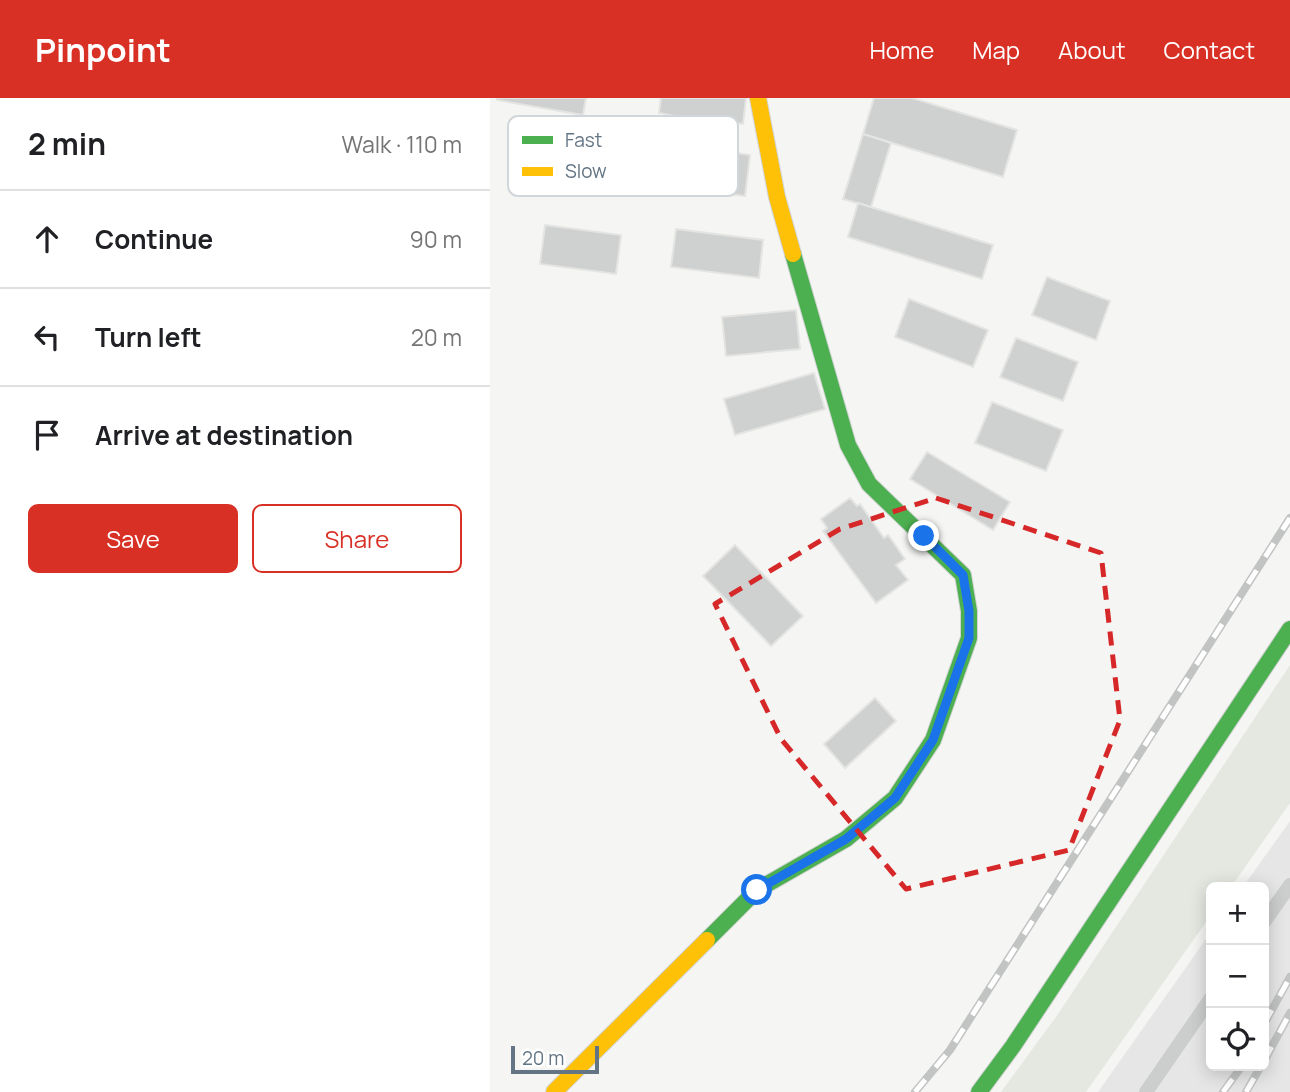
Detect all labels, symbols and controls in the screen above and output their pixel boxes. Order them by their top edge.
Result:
text: Pinpoint [35,27,171,72]
text: Home [869,33,934,66]
text: Map [972,33,1020,66]
text: About [1058,33,1126,66]
text: Contact [1164,33,1255,66]
legend [508,116,738,196]
text: 2 min [28,123,106,164]
text: Fast [565,127,602,153]
text: Walk · 110 m [341,128,462,160]
text: Slow [565,158,607,184]
icon: ahead [28,220,66,258]
text: Continue [95,221,213,257]
text: 90 m [410,223,462,255]
icon: left [28,318,66,356]
text: Turn left [95,319,202,355]
text: 20 m [411,321,462,353]
icon: arrive [28,416,66,454]
text: Arrive at destination [95,417,353,453]
button: Save [28,504,238,573]
button: Share [252,504,462,573]
route end [908,520,939,551]
route start [741,874,772,905]
map controls [1206,882,1269,1071]
button: + [1206,882,1269,945]
button: − [1206,945,1269,1008]
button: locate [1206,1008,1269,1071]
scale bar [511,1043,598,1075]
text: 20 m [522,1045,564,1071]

